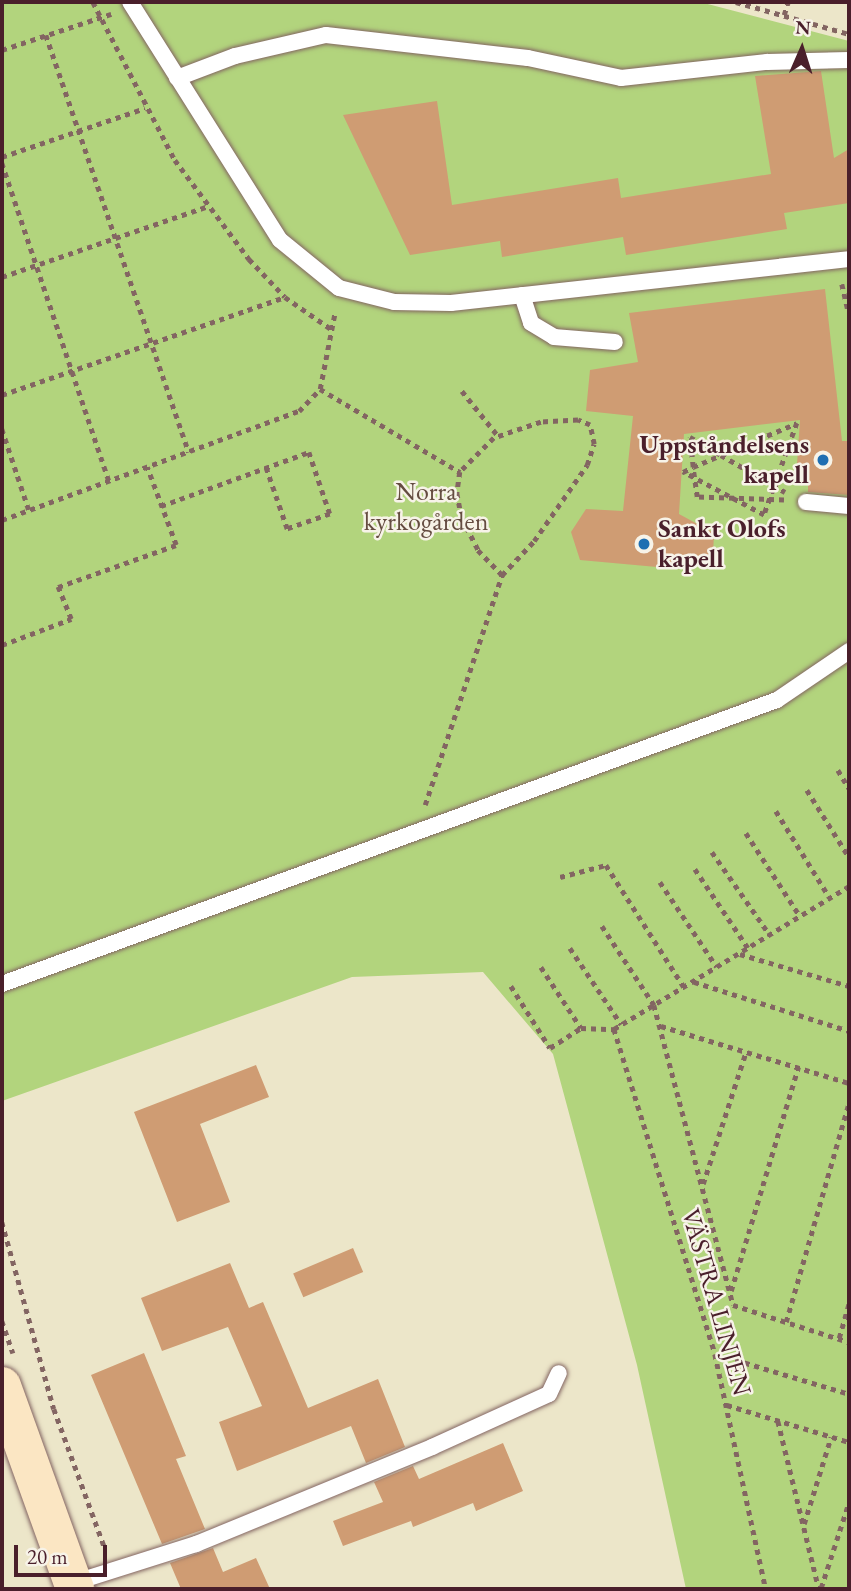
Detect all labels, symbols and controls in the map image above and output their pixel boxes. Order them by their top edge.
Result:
north arrow [767,14,837,84]
text: N [795,15,811,40]
place label: Uppståndelsens kapell [640,429,809,490]
marker: Uppståndelsens kapell [815,452,831,468]
park label: Norra kyrkogården [364,476,488,538]
place label: Sankt Olofs kapell [658,513,786,574]
marker: Sankt Olofs kapell [636,536,652,552]
street label: VÄSTRA LINJEN [674,1205,758,1399]
scale bar [18,1532,110,1576]
text: 20 m [27,1543,68,1570]

